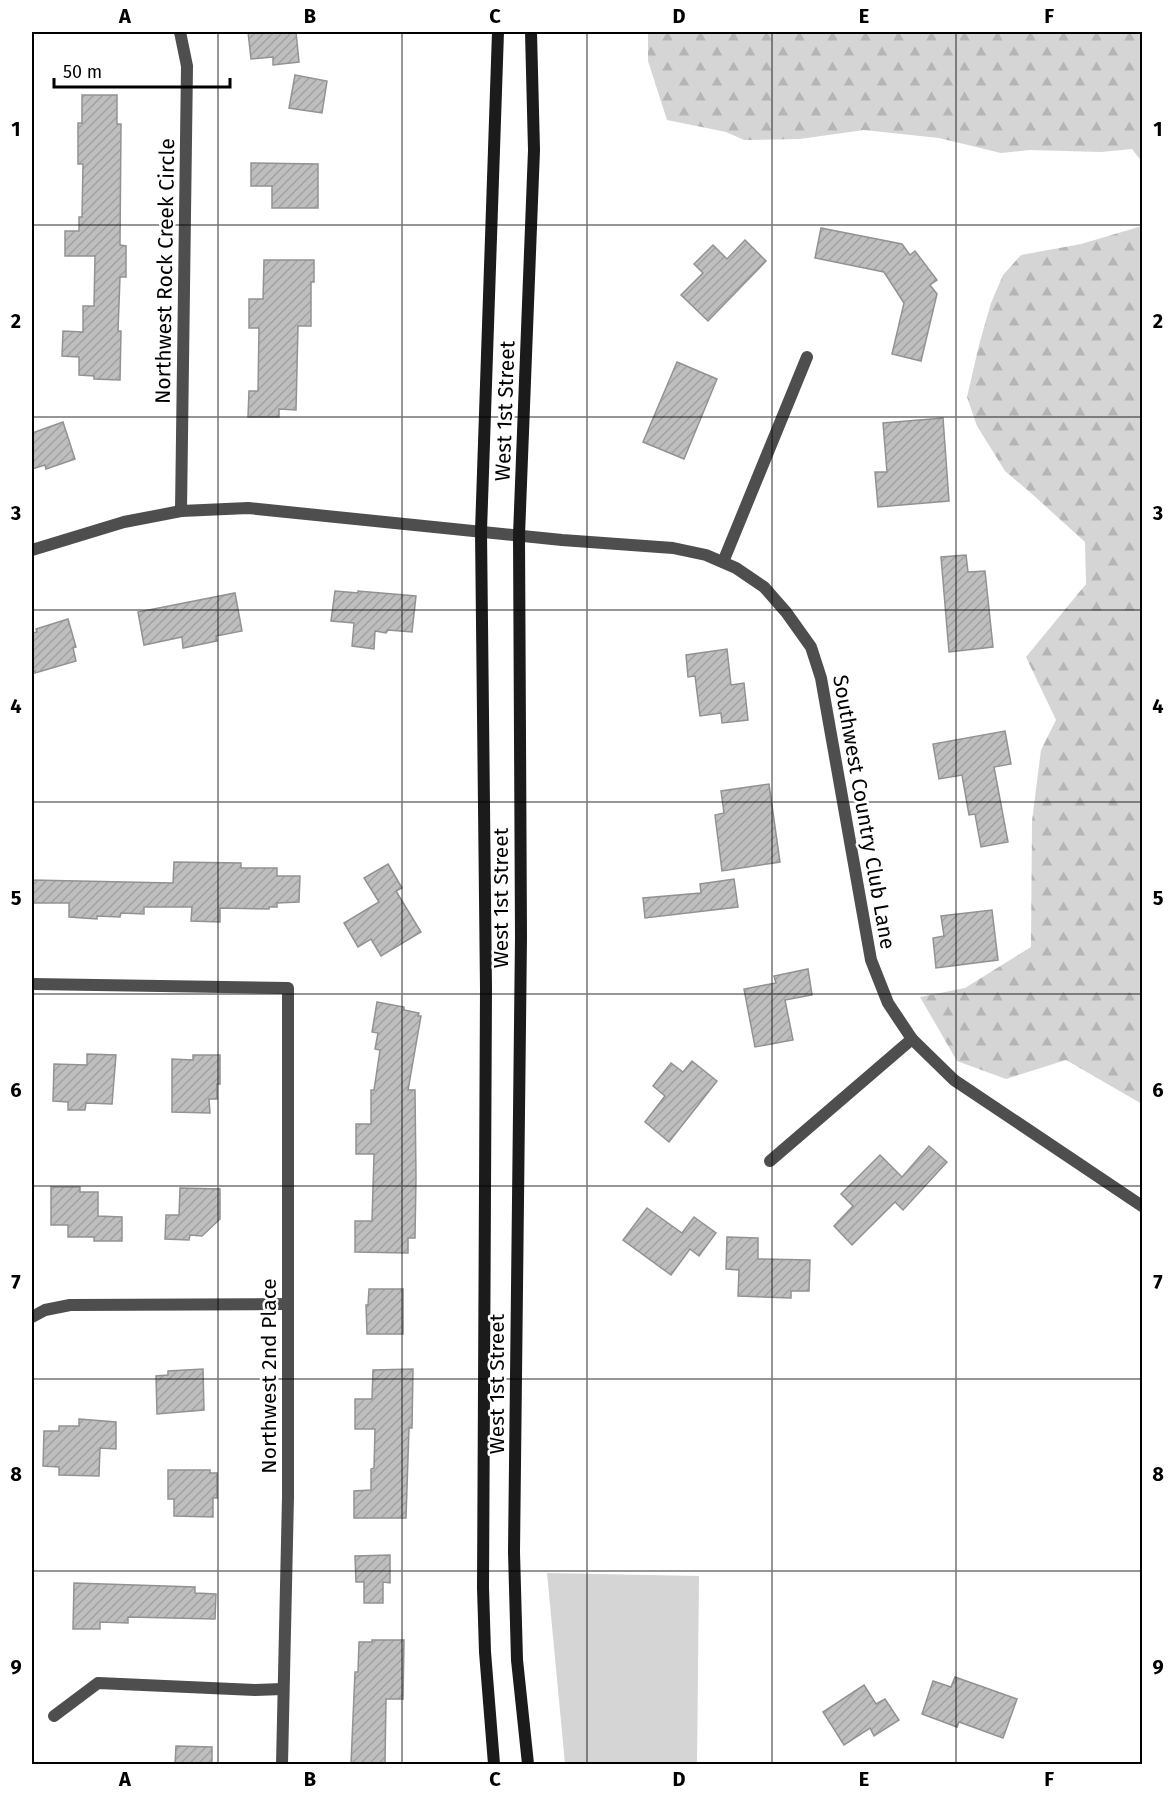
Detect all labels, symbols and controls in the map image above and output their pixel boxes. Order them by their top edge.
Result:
text: A [118,4,132,28]
text: B [304,4,316,28]
text: C [489,4,501,28]
text: D [672,4,686,28]
text: E [859,4,869,28]
text: F [1044,4,1054,28]
scale bar [54,51,230,89]
text: 50 m [63,61,102,83]
text: 1 [11,117,21,141]
text: 1 [1153,117,1163,141]
street label: Northwest Rock Creek Circle [150,138,180,404]
text: 2 [11,309,21,333]
text: 2 [1153,309,1163,333]
street label: West 1st Street [490,340,520,482]
text: 3 [10,501,21,525]
text: 3 [1152,501,1163,525]
street label: Southwest Country Club Lane [827,673,901,951]
text: 4 [10,694,22,718]
text: 4 [1152,694,1164,718]
street label: West 1st Street [488,827,514,968]
text: 5 [11,886,22,910]
text: 5 [1153,886,1164,910]
text: 6 [10,1078,22,1102]
text: 6 [1152,1078,1164,1102]
text: 7 [11,1270,21,1294]
text: 7 [1153,1270,1163,1294]
street label: Northwest 2nd Place [256,1278,282,1474]
street label: West 1st Street [484,1313,510,1454]
text: 8 [10,1462,22,1486]
text: 8 [1152,1462,1164,1486]
text: 9 [10,1655,22,1679]
text: 9 [1152,1655,1164,1679]
text: A [118,1767,132,1791]
text: B [304,1767,316,1791]
text: C [489,1767,501,1791]
text: D [672,1767,686,1791]
text: E [859,1767,869,1791]
text: F [1044,1767,1054,1791]

